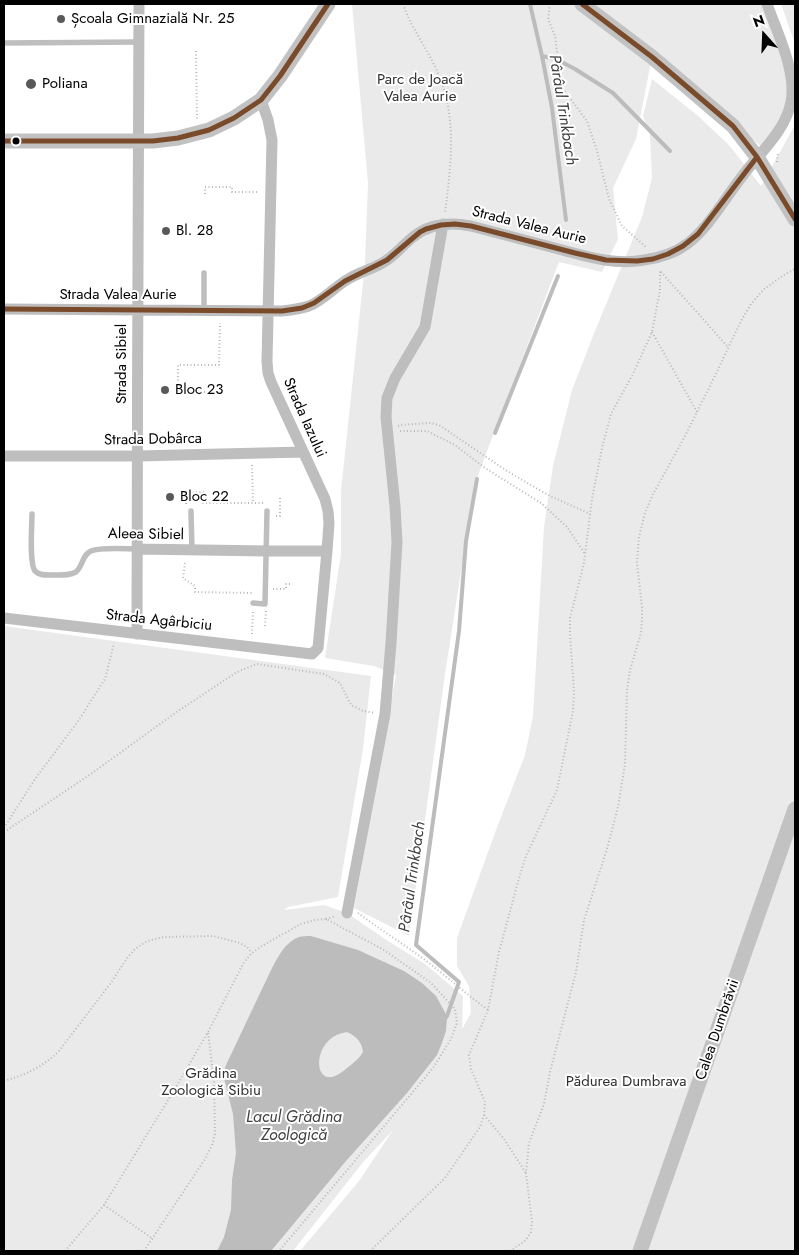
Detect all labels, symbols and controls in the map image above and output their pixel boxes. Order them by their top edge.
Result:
place label: Școala Gimnazială Nr. 25 [71,10,234,28]
north arrow [739,10,789,60]
text: N [750,10,768,32]
marker: Școala Gimnazială Nr. 25 [55,13,67,25]
water label: Pârâul Trinkbach [544,53,580,167]
park label: Parc de Joacă Valea Aurie [377,71,463,106]
place label: Poliana [42,75,88,93]
marker: Poliana [24,77,38,91]
unlabelled marker [11,136,21,146]
street label: Strada Valea Aurie [470,203,588,249]
place label: Bl. 28 [176,222,214,240]
marker: Bl. 28 [160,225,172,237]
street label: Strada Valea Aurie [59,286,177,304]
street label: Strada Sibiel [113,324,131,404]
street label: Strada Iazului [278,375,330,461]
place label: Bloc 23 [175,381,223,399]
marker: Bloc 23 [159,384,171,396]
street label: Strada Dobârca [104,430,202,450]
place label: Bloc 22 [180,488,229,506]
marker: Bloc 22 [164,491,176,503]
street label: Aleea Sibiel [108,525,184,545]
street label: Strada Agârbiciu [105,606,213,636]
water label: Pârâul Trinkbach [396,820,430,934]
street label: Calea Dumbrăvii [692,977,744,1083]
park label: Grădina Zoologică Sibiu [161,1065,261,1100]
park label: Pădurea Dumbrava [566,1073,686,1091]
water label: Lacul Grădina Zoologică [246,1108,342,1146]

